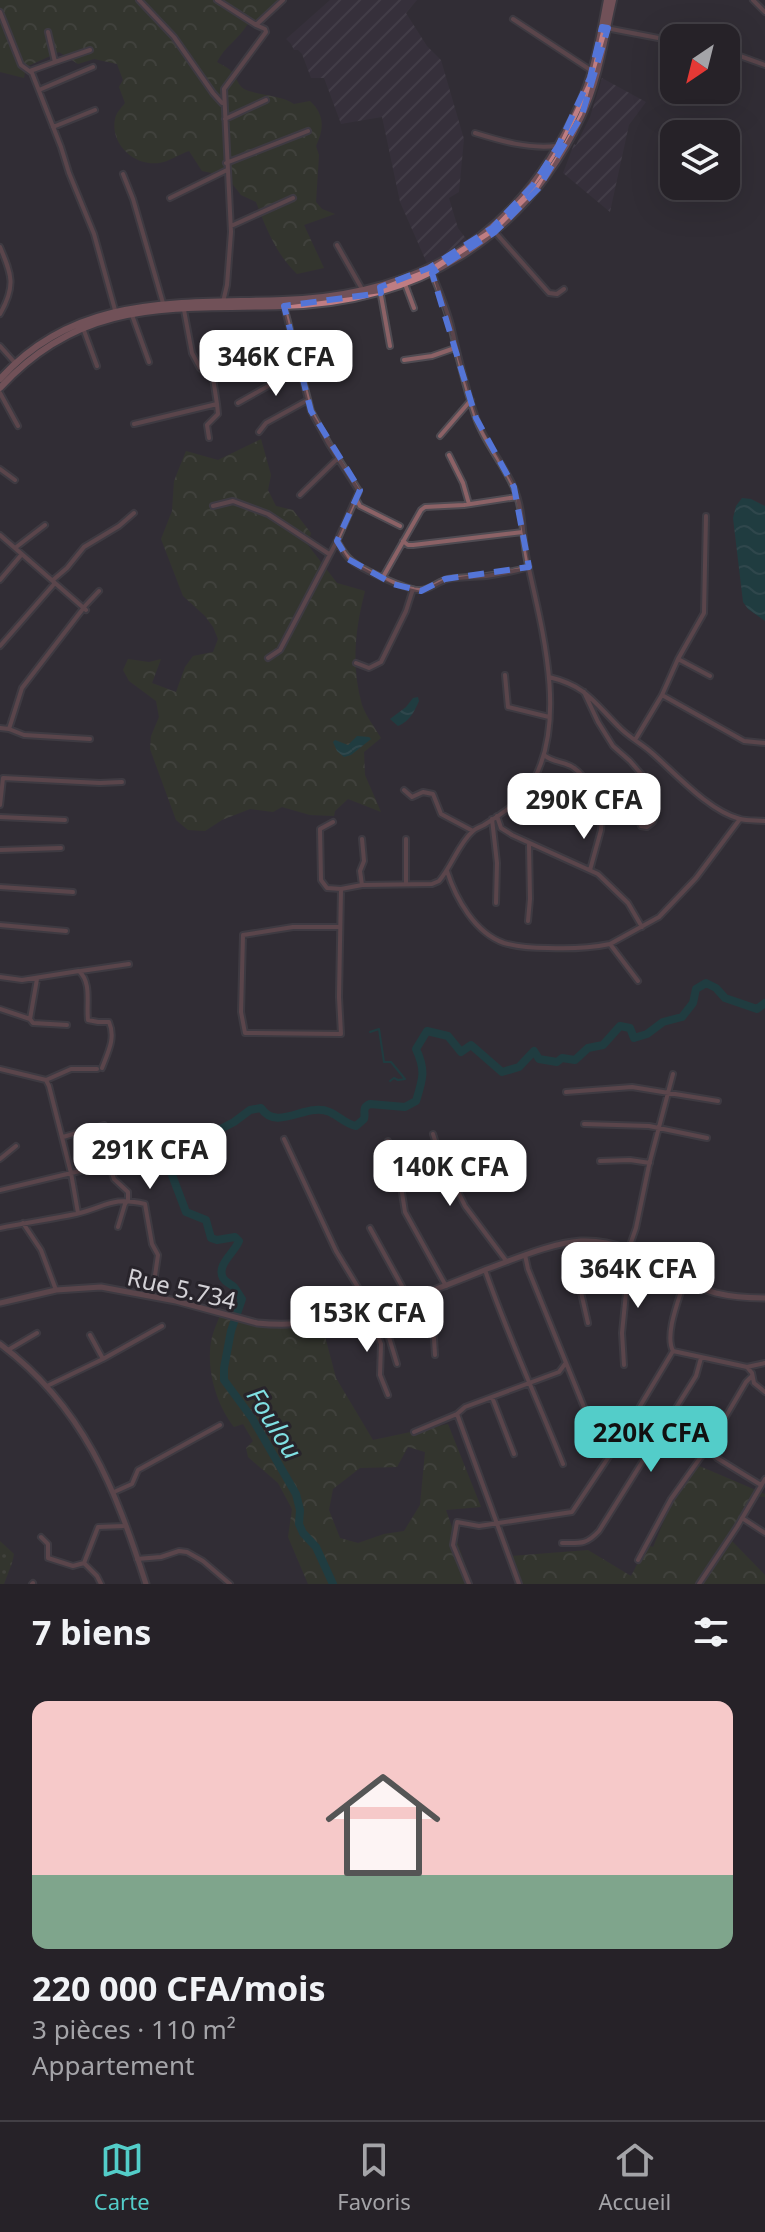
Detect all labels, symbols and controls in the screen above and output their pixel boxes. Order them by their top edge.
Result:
north arrow [660,24,740,104]
map controls [660,24,740,200]
button: layers [660,120,740,200]
pin: 346K CFA [193,330,359,398]
text: 346K CFA [217,338,335,374]
pin: 290K CFA [501,773,667,841]
text: 290K CFA [525,781,643,817]
pin: 291K CFA [67,1123,233,1191]
text: 291K CFA [91,1131,209,1167]
pin: 140K CFA [367,1140,533,1208]
text: 140K CFA [391,1148,509,1184]
pin: 364K CFA [555,1242,721,1310]
text: 364K CFA [579,1250,697,1286]
street label: Rue 5.734 [124,1259,240,1317]
pin: 153K CFA [284,1286,450,1354]
text: 153K CFA [308,1294,426,1330]
water label: Foulou [239,1380,311,1466]
pin: 220K CFA [568,1406,734,1474]
text: 220K CFA [592,1414,710,1450]
text: 7 biens [32,1609,151,1655]
icon: filters [689,1610,733,1654]
icon: home [311,1753,455,1897]
text: 220 000 CFA/mois [32,1965,325,2011]
text: 3 pièces · 110 m² [32,2011,236,2047]
text: Appartement [32,2047,194,2083]
tab: Carte [94,2138,150,2216]
tab: Favoris [337,2138,411,2216]
tab: Accueil [599,2138,671,2216]

